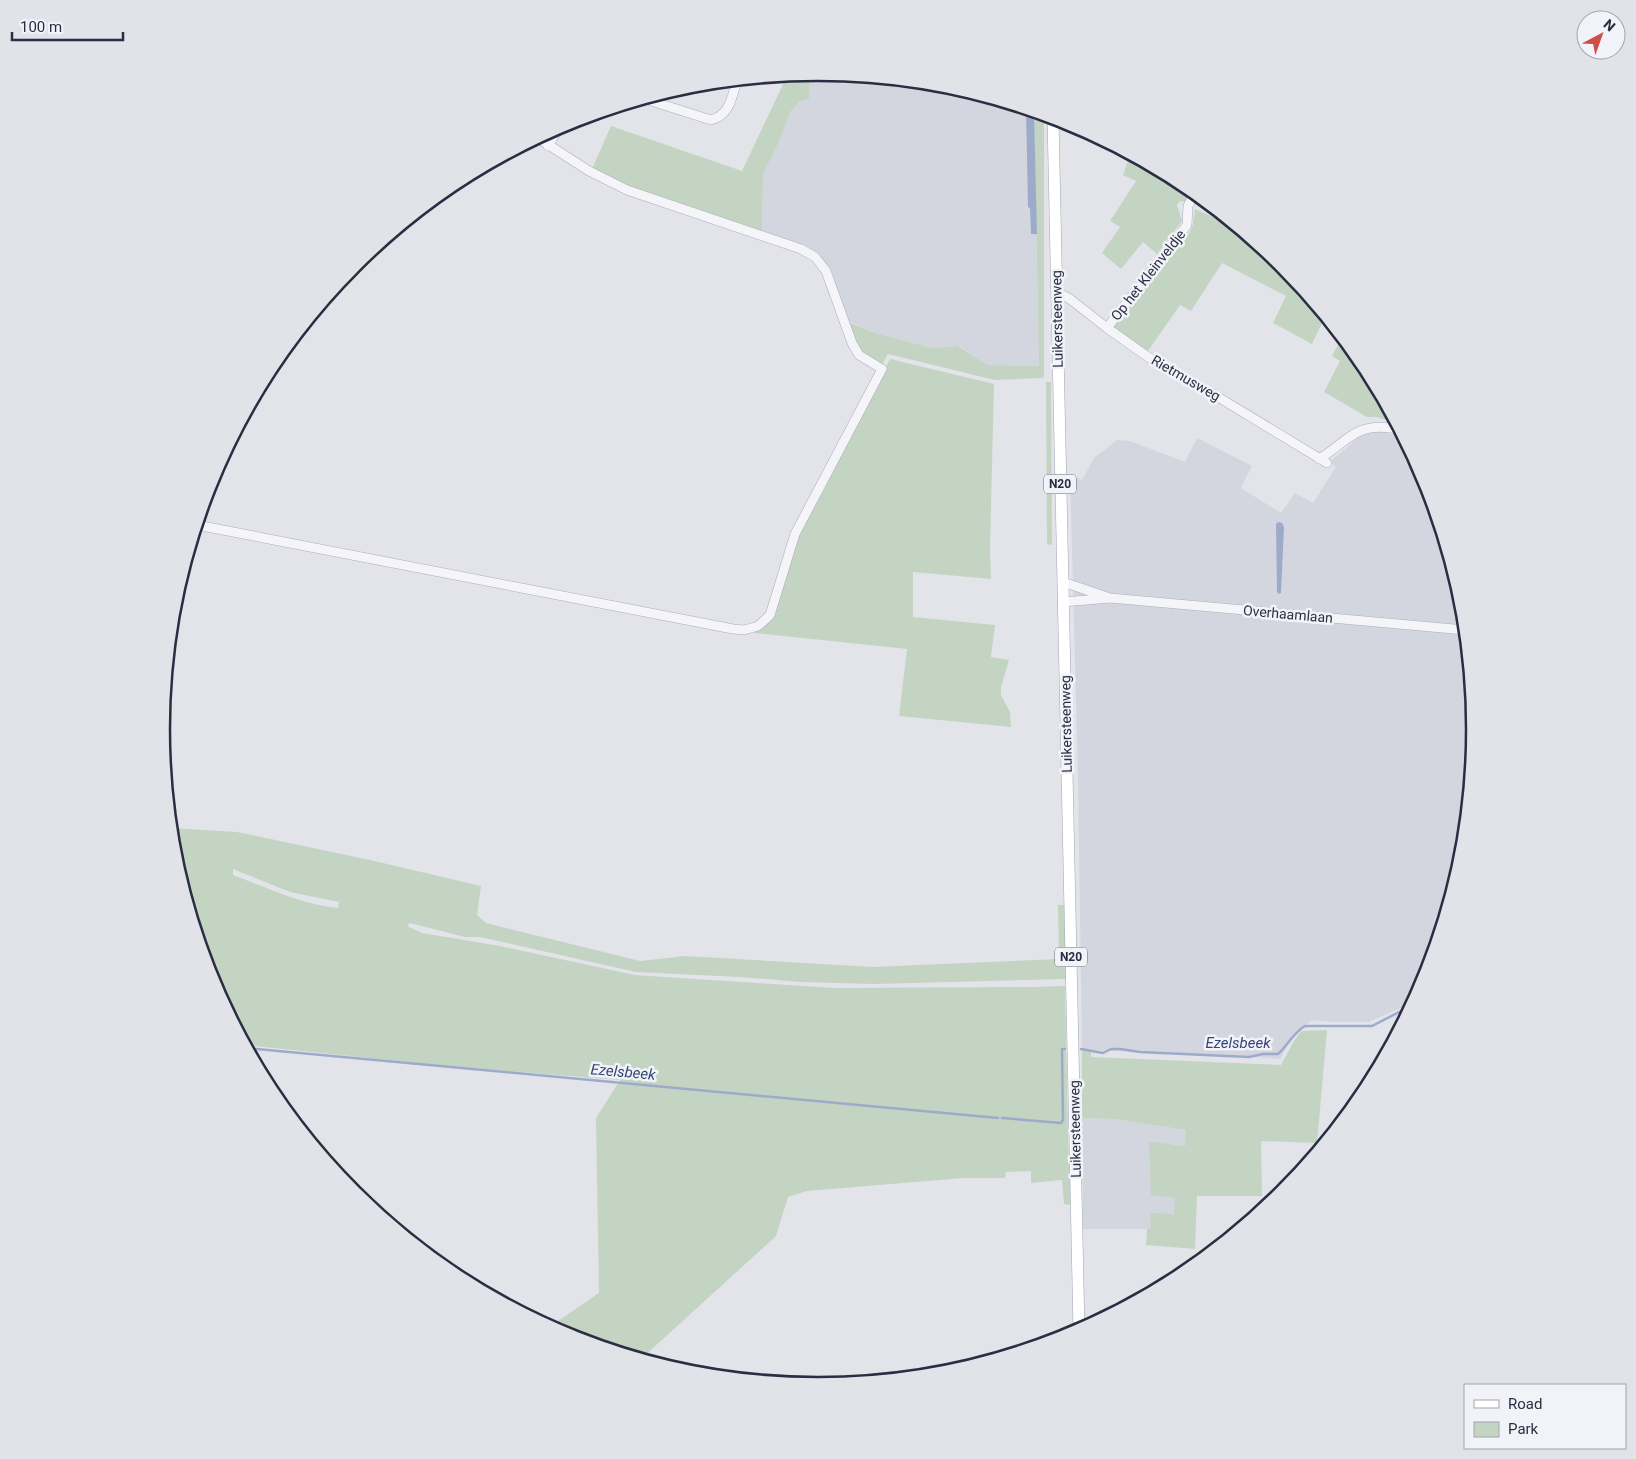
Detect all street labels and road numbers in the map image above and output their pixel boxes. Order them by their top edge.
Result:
street label: Op het Kleinveldje [1107,226,1189,324]
street label: Luikersteenweg [1048,270,1066,368]
street label: Rietmusweg [1149,352,1223,404]
road number: N20 [1044,474,1076,494]
street label: Overhaamlaan [1242,602,1334,626]
street label: Luikersteenweg [1057,675,1075,773]
road number: N20 [1055,948,1087,966]
street label: Luikersteenweg [1066,1080,1084,1178]

